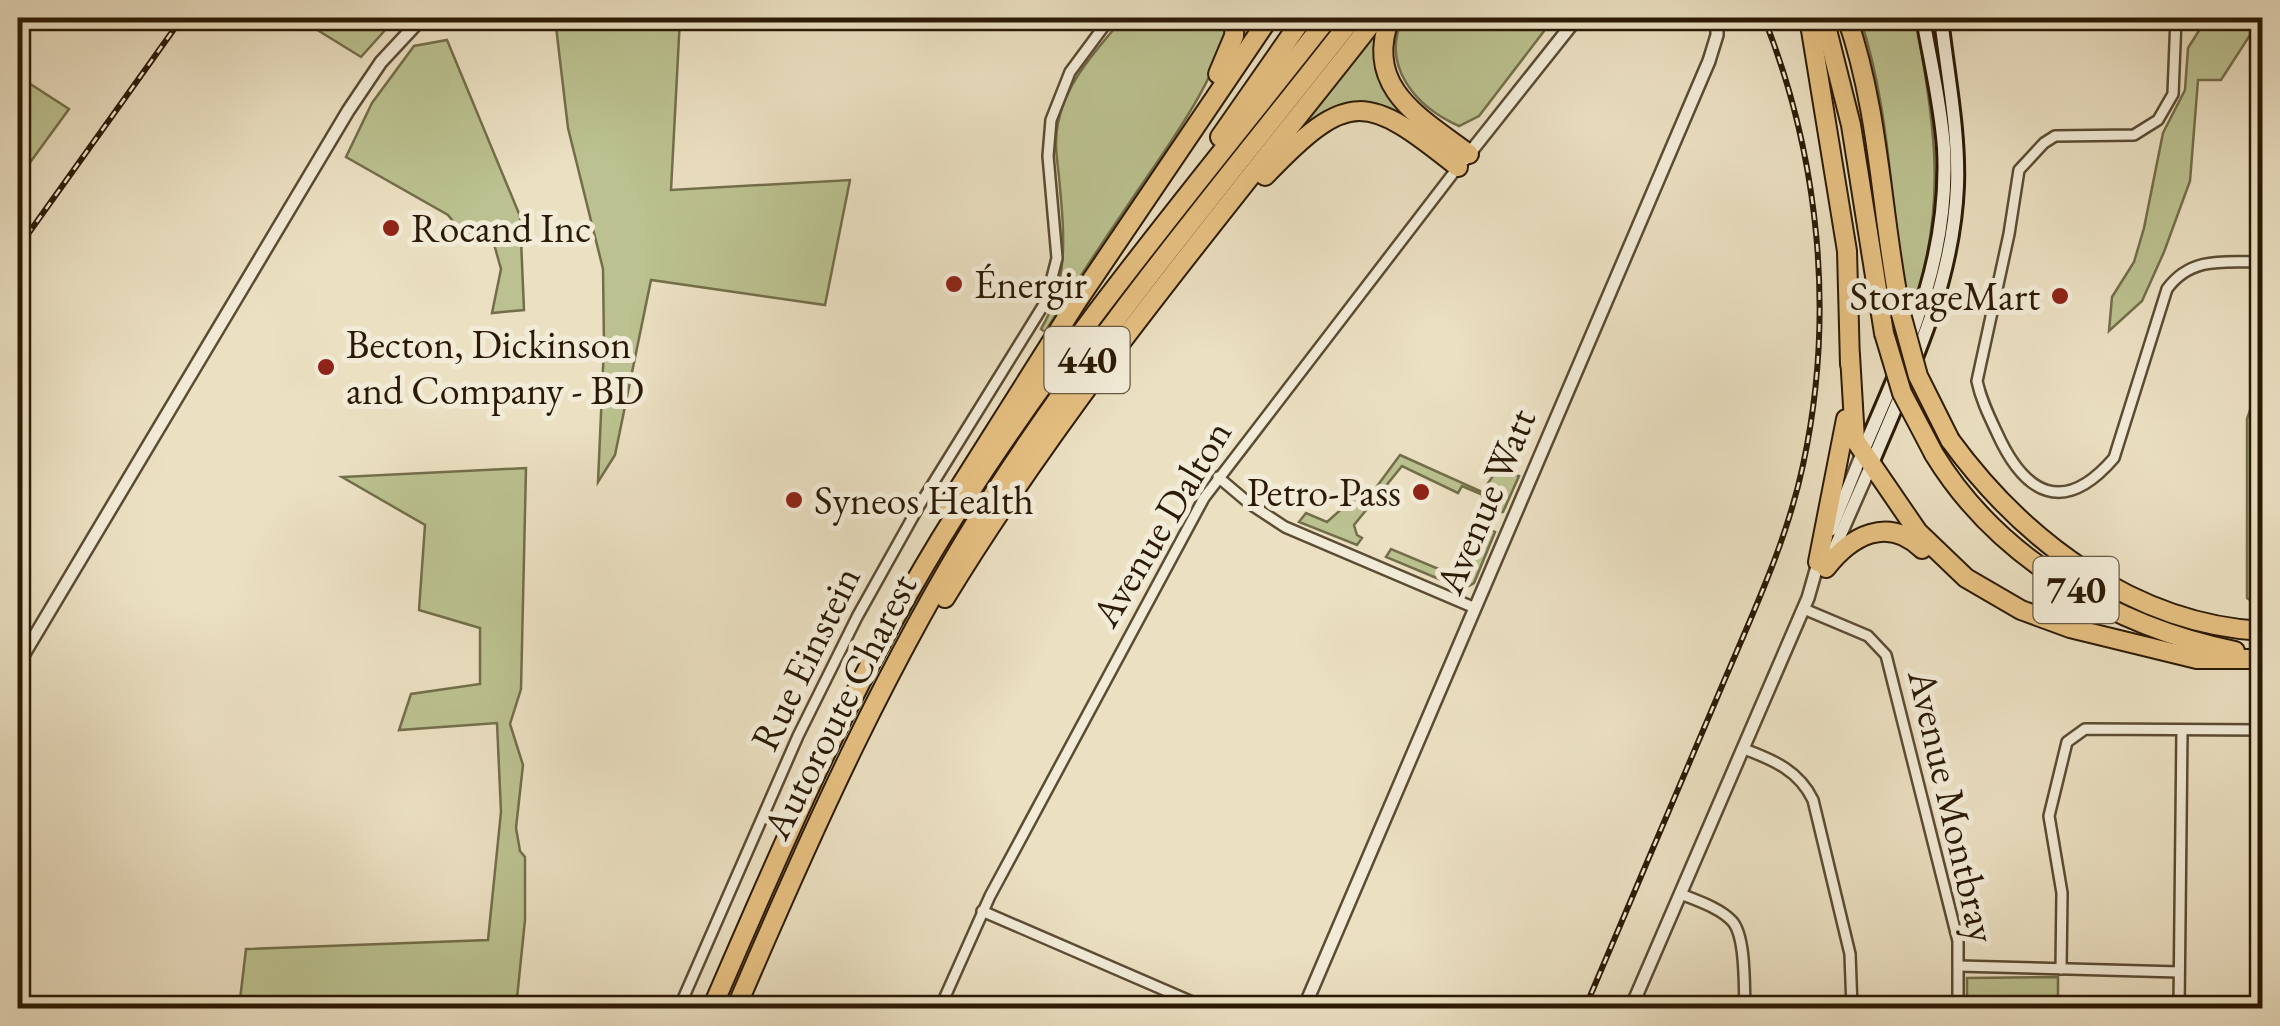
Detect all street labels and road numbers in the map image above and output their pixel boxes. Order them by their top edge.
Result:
road number: 440 [1044,327,1130,393]
street label: Avenue Watt [1422,400,1547,603]
street label: Avenue Dalton [1078,410,1243,637]
street label: Rue Einstein [738,557,872,759]
road number: 740 [2034,557,2118,623]
street label: Autoroute Charest [749,564,928,848]
street label: Avenue Montbray [1896,663,2010,948]

